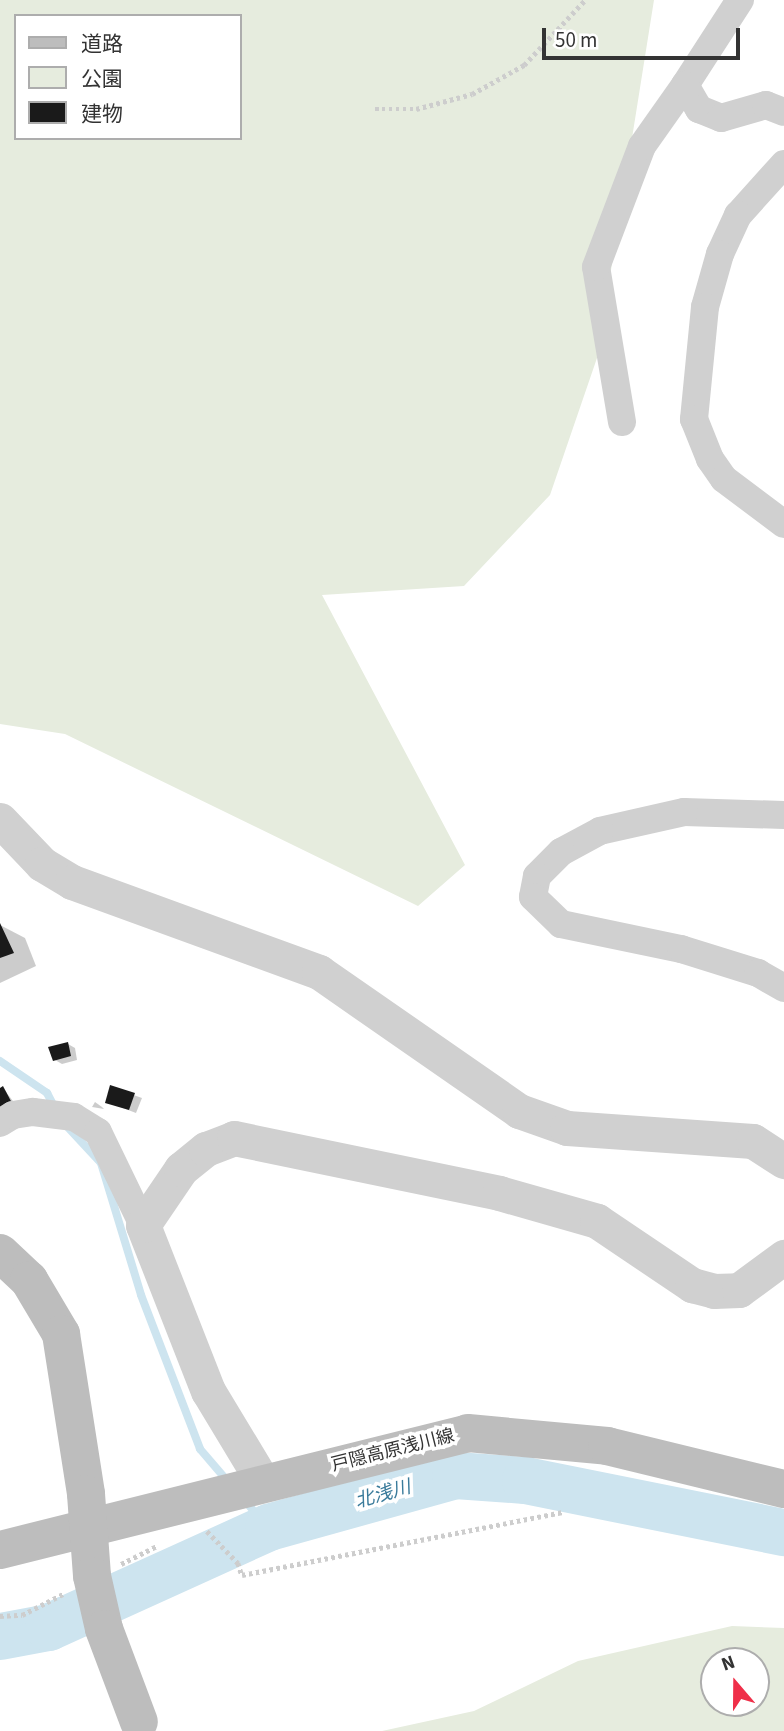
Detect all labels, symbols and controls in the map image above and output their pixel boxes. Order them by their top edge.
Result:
legend [14,14,242,140]
scale bar [546,14,744,58]
text: 50 m [555,25,597,55]
text: 道路 [81,29,123,59]
text: 公園 [81,64,123,94]
text: 建物 [81,99,123,129]
street label: 戸隠高原浅川線 [329,1425,457,1477]
water label: 北浅川 [352,1476,414,1514]
north arrow [700,1647,770,1717]
text: N [718,1649,739,1679]

